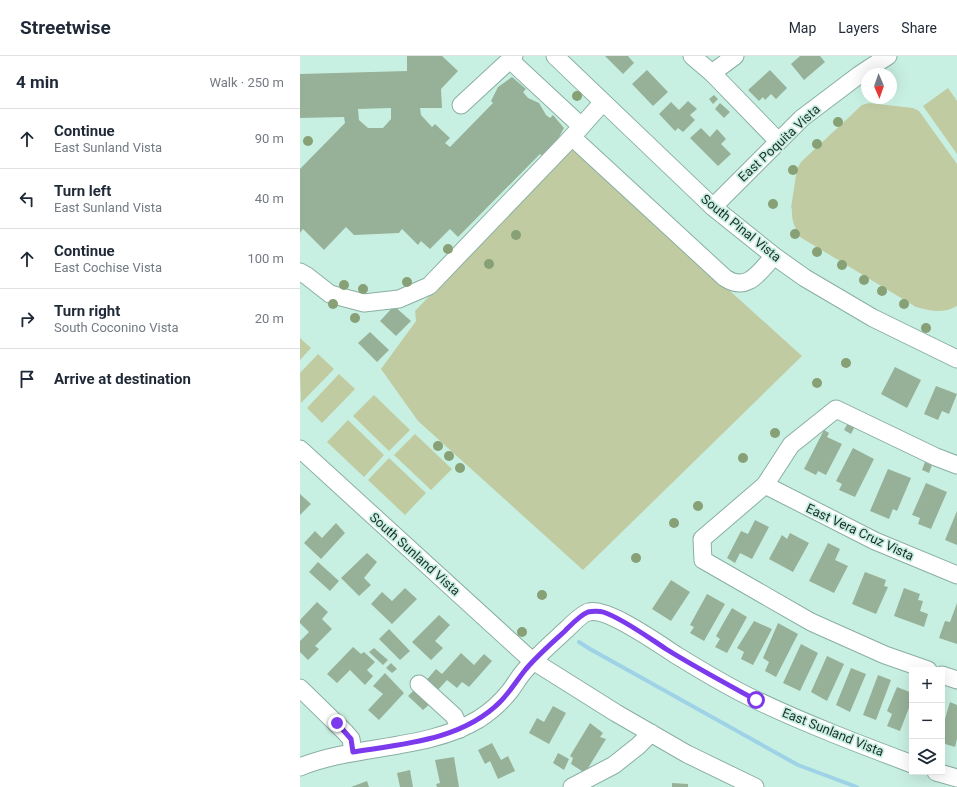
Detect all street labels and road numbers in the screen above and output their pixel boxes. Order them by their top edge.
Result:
street label: East Poquita Vista [735,101,823,185]
street label: South Pinal Vista [698,191,784,265]
street label: East Vera Cruz Vista [804,500,916,564]
street label: South Sunland Vista [367,509,463,599]
street label: East Sunland Vista [780,705,886,759]

